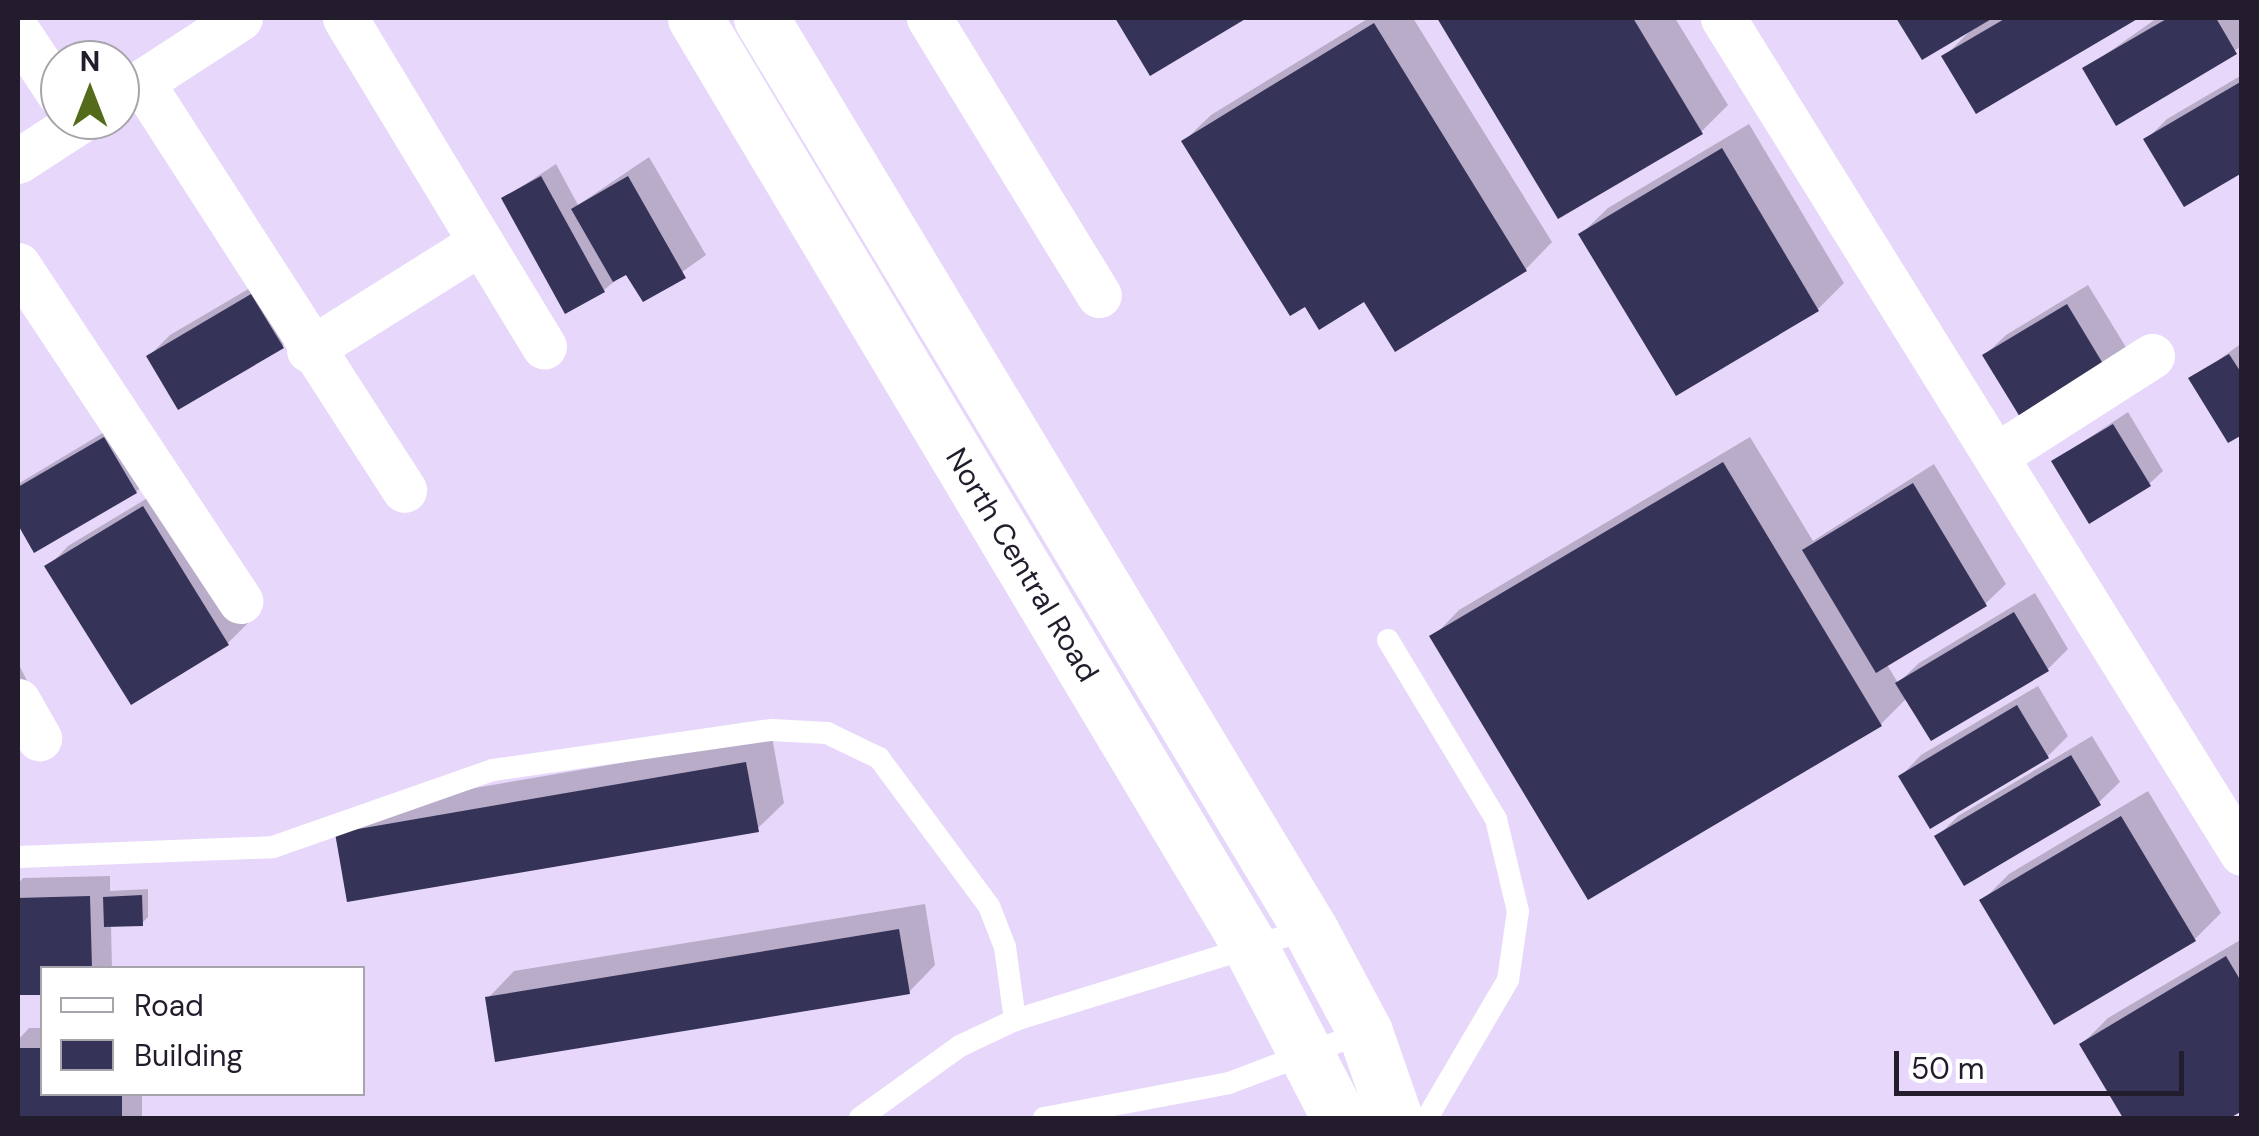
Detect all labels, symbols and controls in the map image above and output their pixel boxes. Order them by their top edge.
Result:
north arrow [40,40,140,140]
text: N [80,43,100,80]
street label: North Central Road [938,442,1106,688]
legend [40,966,365,1096]
text: Road [134,986,204,1025]
scale bar [1899,1031,2189,1093]
text: Building [134,1036,243,1075]
text: 50 m [1911,1049,1985,1088]

